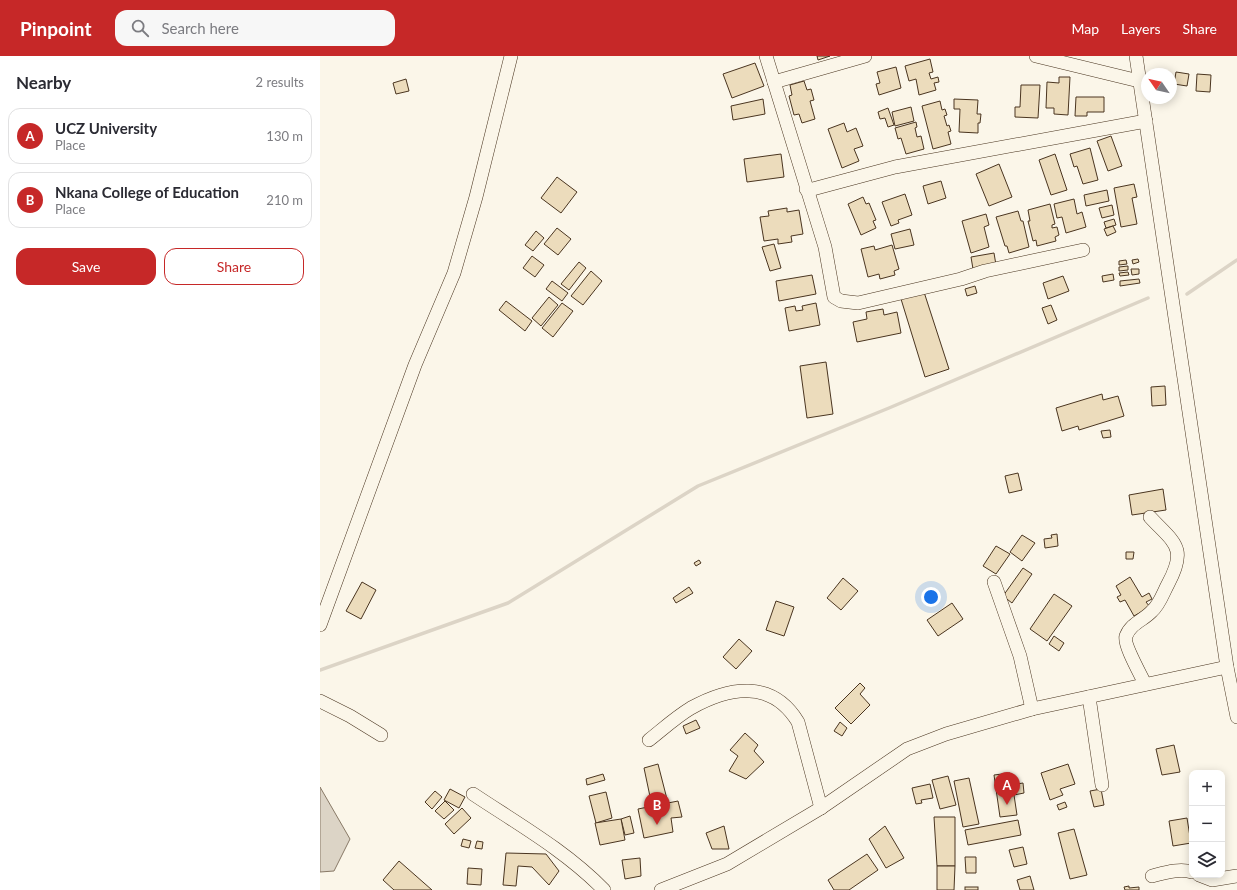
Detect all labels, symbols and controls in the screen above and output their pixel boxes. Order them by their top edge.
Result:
search box [115,10,395,46]
text: Pinpoint [20,17,91,40]
icon: search [129,17,151,39]
text: Search here [161,19,239,37]
text: Map [1071,20,1099,37]
text: Layers [1121,20,1161,37]
text: Share [1183,20,1217,37]
north arrow [1141,68,1177,104]
text: Nearby [16,72,71,93]
text: 2 results [256,74,304,90]
text: UCZ University [55,119,157,137]
text: A [25,128,35,144]
text: 130 m [266,128,303,144]
text: Place [55,137,85,153]
text: Nkana College of Education [55,183,239,201]
text: B [26,192,34,208]
text: 210 m [266,192,303,208]
text: Place [55,201,85,217]
button: Save [16,248,156,285]
button: Share [164,248,304,285]
your location [921,587,941,607]
map controls [1189,770,1225,878]
button: + [1189,770,1225,806]
pin: A [994,772,1020,805]
pin: B [644,792,670,825]
button: − [1189,806,1225,842]
button: layers [1189,842,1225,878]

